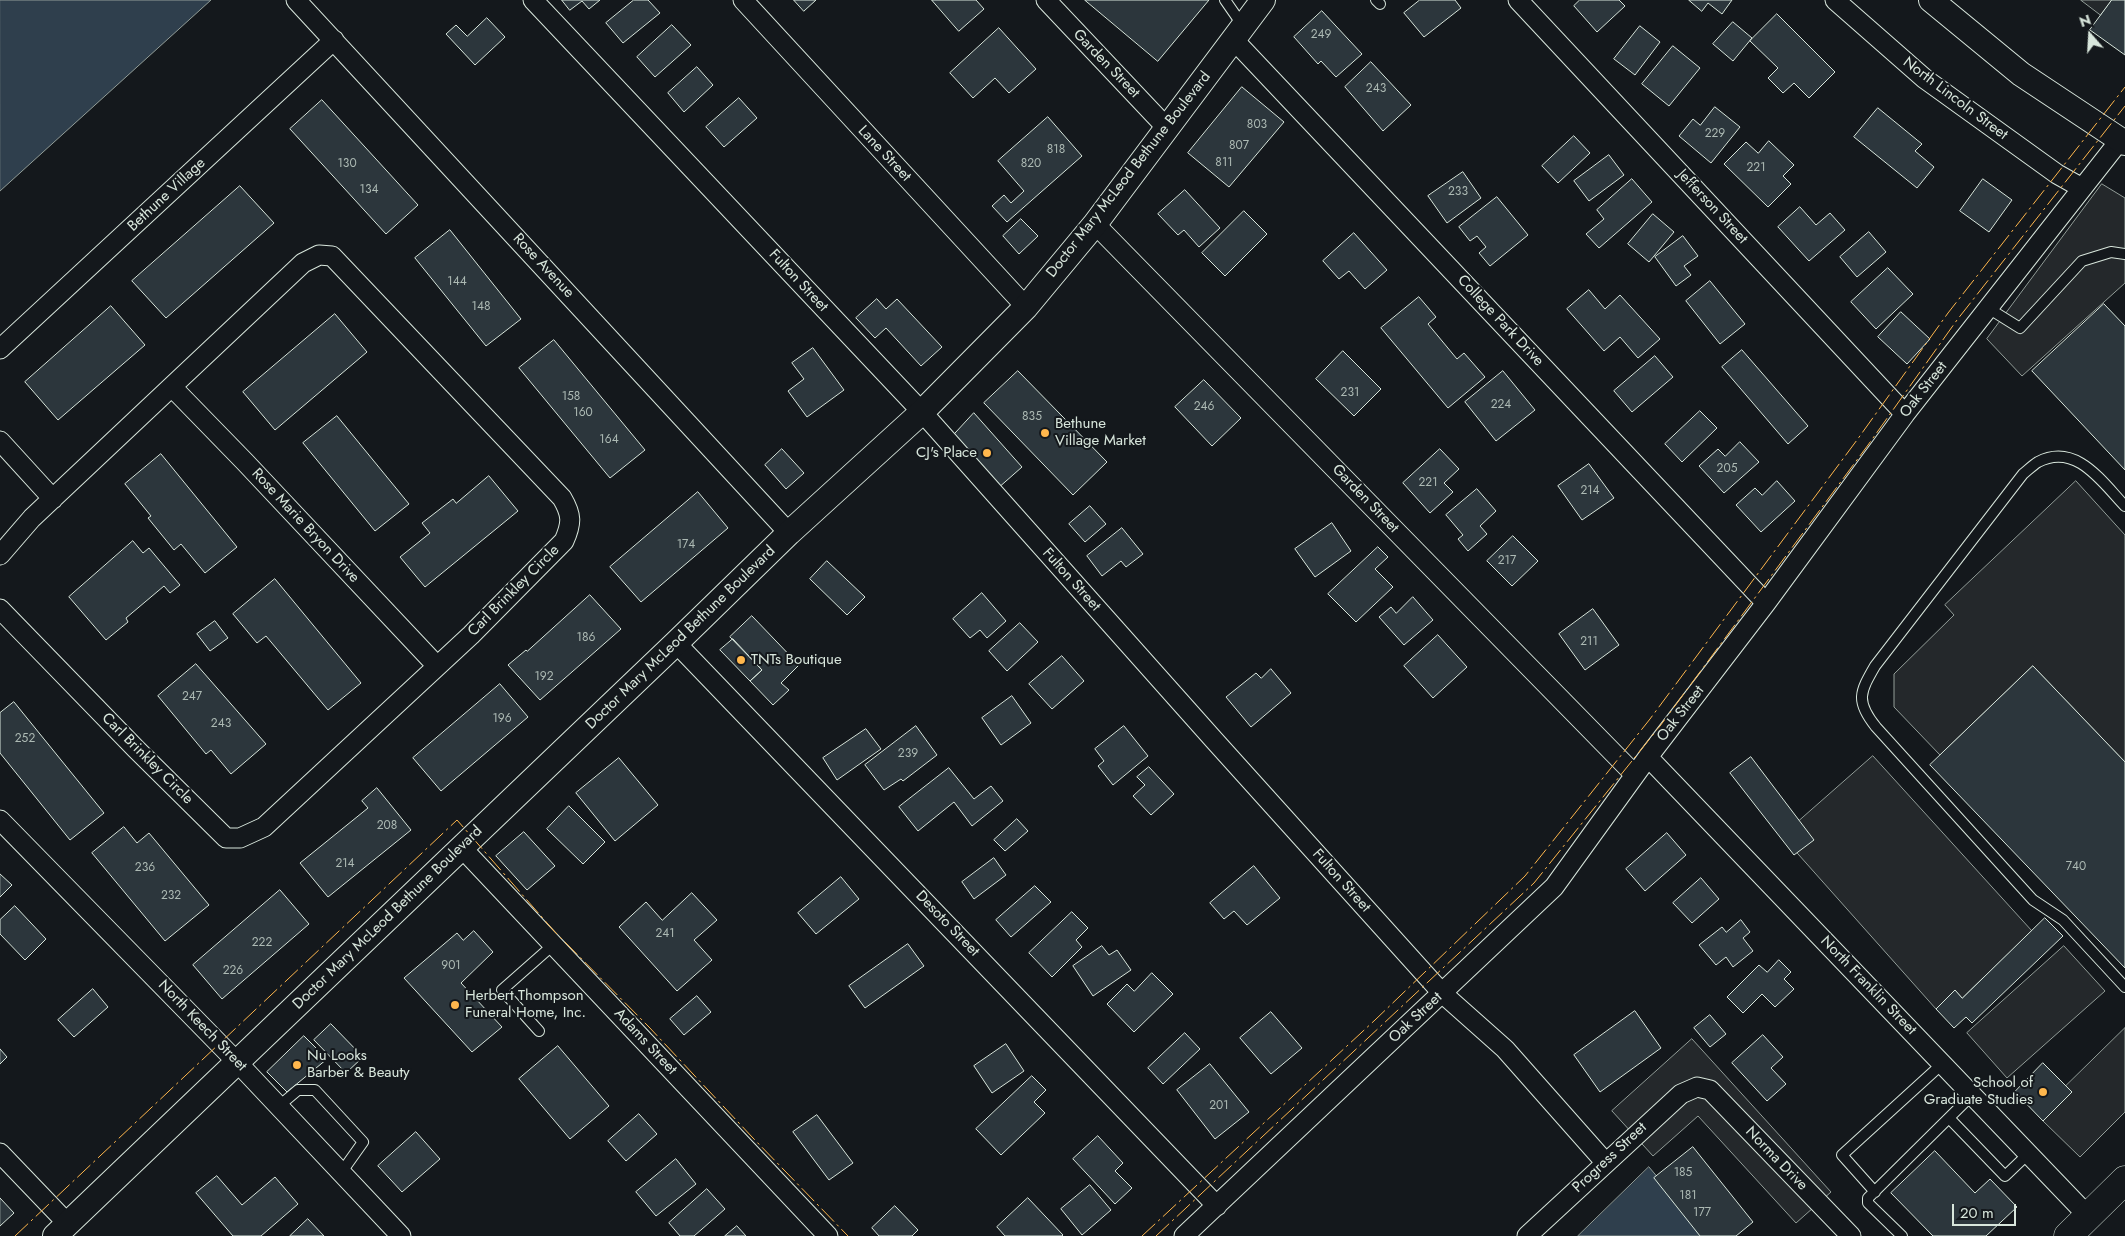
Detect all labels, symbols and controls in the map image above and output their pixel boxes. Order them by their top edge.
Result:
north arrow [2065,10,2115,60]
text: N [2077,10,2094,32]
street label: Garden Street [1069,26,1143,102]
house number: 249 [1311,28,1331,42]
street label: North Lincoln Street [1899,54,2011,144]
street label: Doctor Mary McLeod Bethune Boulevard [1043,68,1215,282]
house number: 243 [1366,82,1386,96]
house number: 803 [1247,118,1267,132]
street label: Lane Street [854,122,914,186]
house number: 229 [1705,127,1725,141]
house number: 807 [1229,139,1249,153]
house number: 818 [1047,143,1065,157]
street label: Bethune Village [124,154,210,236]
house number: 811 [1215,156,1233,170]
house number: 130 [337,157,357,171]
house number: 820 [1021,157,1041,171]
house number: 221 [1746,161,1766,175]
street label: Jefferson Street [1673,166,1751,248]
house number: 134 [360,183,378,197]
house number: 233 [1448,185,1468,199]
street label: Rose Avenue [509,230,577,302]
street label: Fulton Street [765,246,831,316]
street label: College Park Drive [1453,272,1547,370]
house number: 144 [447,275,467,289]
house number: 148 [472,300,490,314]
street label: Oak Street [1897,358,1951,422]
house number: 231 [1341,386,1359,400]
house number: 158 [562,390,580,404]
house number: 224 [1491,398,1511,412]
house number: 246 [1194,400,1214,414]
house number: 160 [573,406,593,420]
house number: 835 [1022,410,1042,424]
place label: Bethune Village Market [1055,415,1146,450]
marker: Bethune Village Market [1039,427,1051,439]
house number: 164 [599,433,619,447]
place label: CJ's Place [916,444,977,462]
marker: CJ's Place [981,447,993,459]
street label: Garden Street [1328,461,1402,537]
house number: 205 [1717,462,1737,476]
street label: Rose Marie Bryon Drive [247,465,363,587]
house number: 221 [1418,476,1438,490]
house number: 214 [1580,484,1600,498]
house number: 174 [677,538,695,552]
street label: Carl Brinkley Circle [465,542,563,640]
street label: Doctor Mary McLeod Bethune Boulevard [582,542,780,734]
street label: Fulton Street [1038,545,1104,615]
house number: 217 [1498,554,1516,568]
house number: 186 [577,631,595,645]
house number: 211 [1580,635,1598,649]
place label: TNTs Boutique [751,651,842,669]
marker: TNTs Boutique [735,654,747,666]
house number: 192 [534,670,554,684]
street label: Oak Street [1654,682,1708,746]
house number: 247 [182,690,202,704]
street label: Carl Brinkley Circle [98,710,196,808]
house number: 196 [492,712,512,726]
house number: 243 [211,717,231,731]
house number: 252 [15,732,35,746]
house number: 239 [898,747,918,761]
house number: 208 [377,819,397,833]
street label: Doctor Mary McLeod Bethune Boulevard [289,822,487,1014]
street label: Fulton Street [1308,846,1374,916]
house number: 214 [335,857,355,871]
house number: 740 [2066,860,2086,874]
house number: 236 [135,861,155,875]
street label: Desoto Street [911,887,983,961]
house number: 232 [161,889,181,903]
house number: 241 [655,927,675,941]
street label: North Franklin Street [1816,933,1920,1039]
house number: 222 [252,936,272,950]
house number: 901 [441,959,461,973]
house number: 226 [223,964,243,978]
street label: North Keech Street [154,977,250,1075]
place label: Herbert Thompson Funeral Home, Inc. [465,987,586,1022]
street label: Oak Street [1386,989,1446,1047]
marker: Herbert Thompson Funeral Home, Inc. [449,999,461,1011]
street label: Adams Street [610,1005,680,1079]
place label: Nu Looks Barber & Beauty [307,1047,410,1082]
marker: Nu Looks Barber & Beauty [291,1059,303,1071]
place label: School of Graduate Studies [1924,1074,2033,1109]
marker: School of Graduate Studies [2037,1086,2049,1098]
house number: 201 [1209,1099,1229,1113]
street label: Progress Street [1569,1119,1651,1197]
street label: Norma Drive [1741,1123,1811,1195]
house number: 185 [1674,1166,1692,1180]
house number: 181 [1679,1189,1697,1203]
scale bar [1955,1194,2019,1226]
text: 20 m [1960,1202,1994,1224]
house number: 177 [1693,1206,1711,1220]

